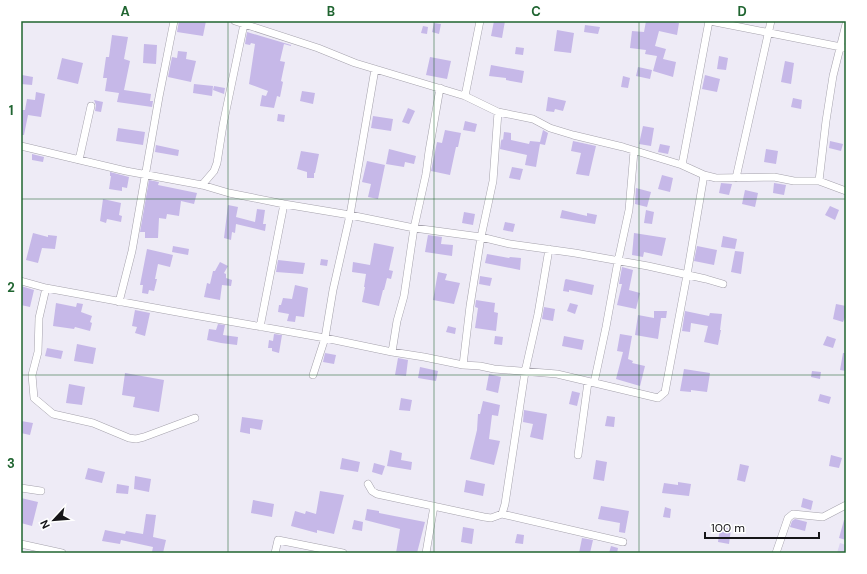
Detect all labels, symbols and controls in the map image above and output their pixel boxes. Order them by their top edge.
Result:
text: A [120,3,130,20]
text: B [327,3,335,20]
text: C [531,3,541,20]
text: D [737,3,747,20]
text: 1 [9,102,13,119]
text: 2 [7,279,15,296]
text: 3 [7,455,15,472]
north arrow [34,500,74,540]
scale bar [705,514,819,540]
text: N [37,518,53,531]
text: 100 m [711,520,745,536]

